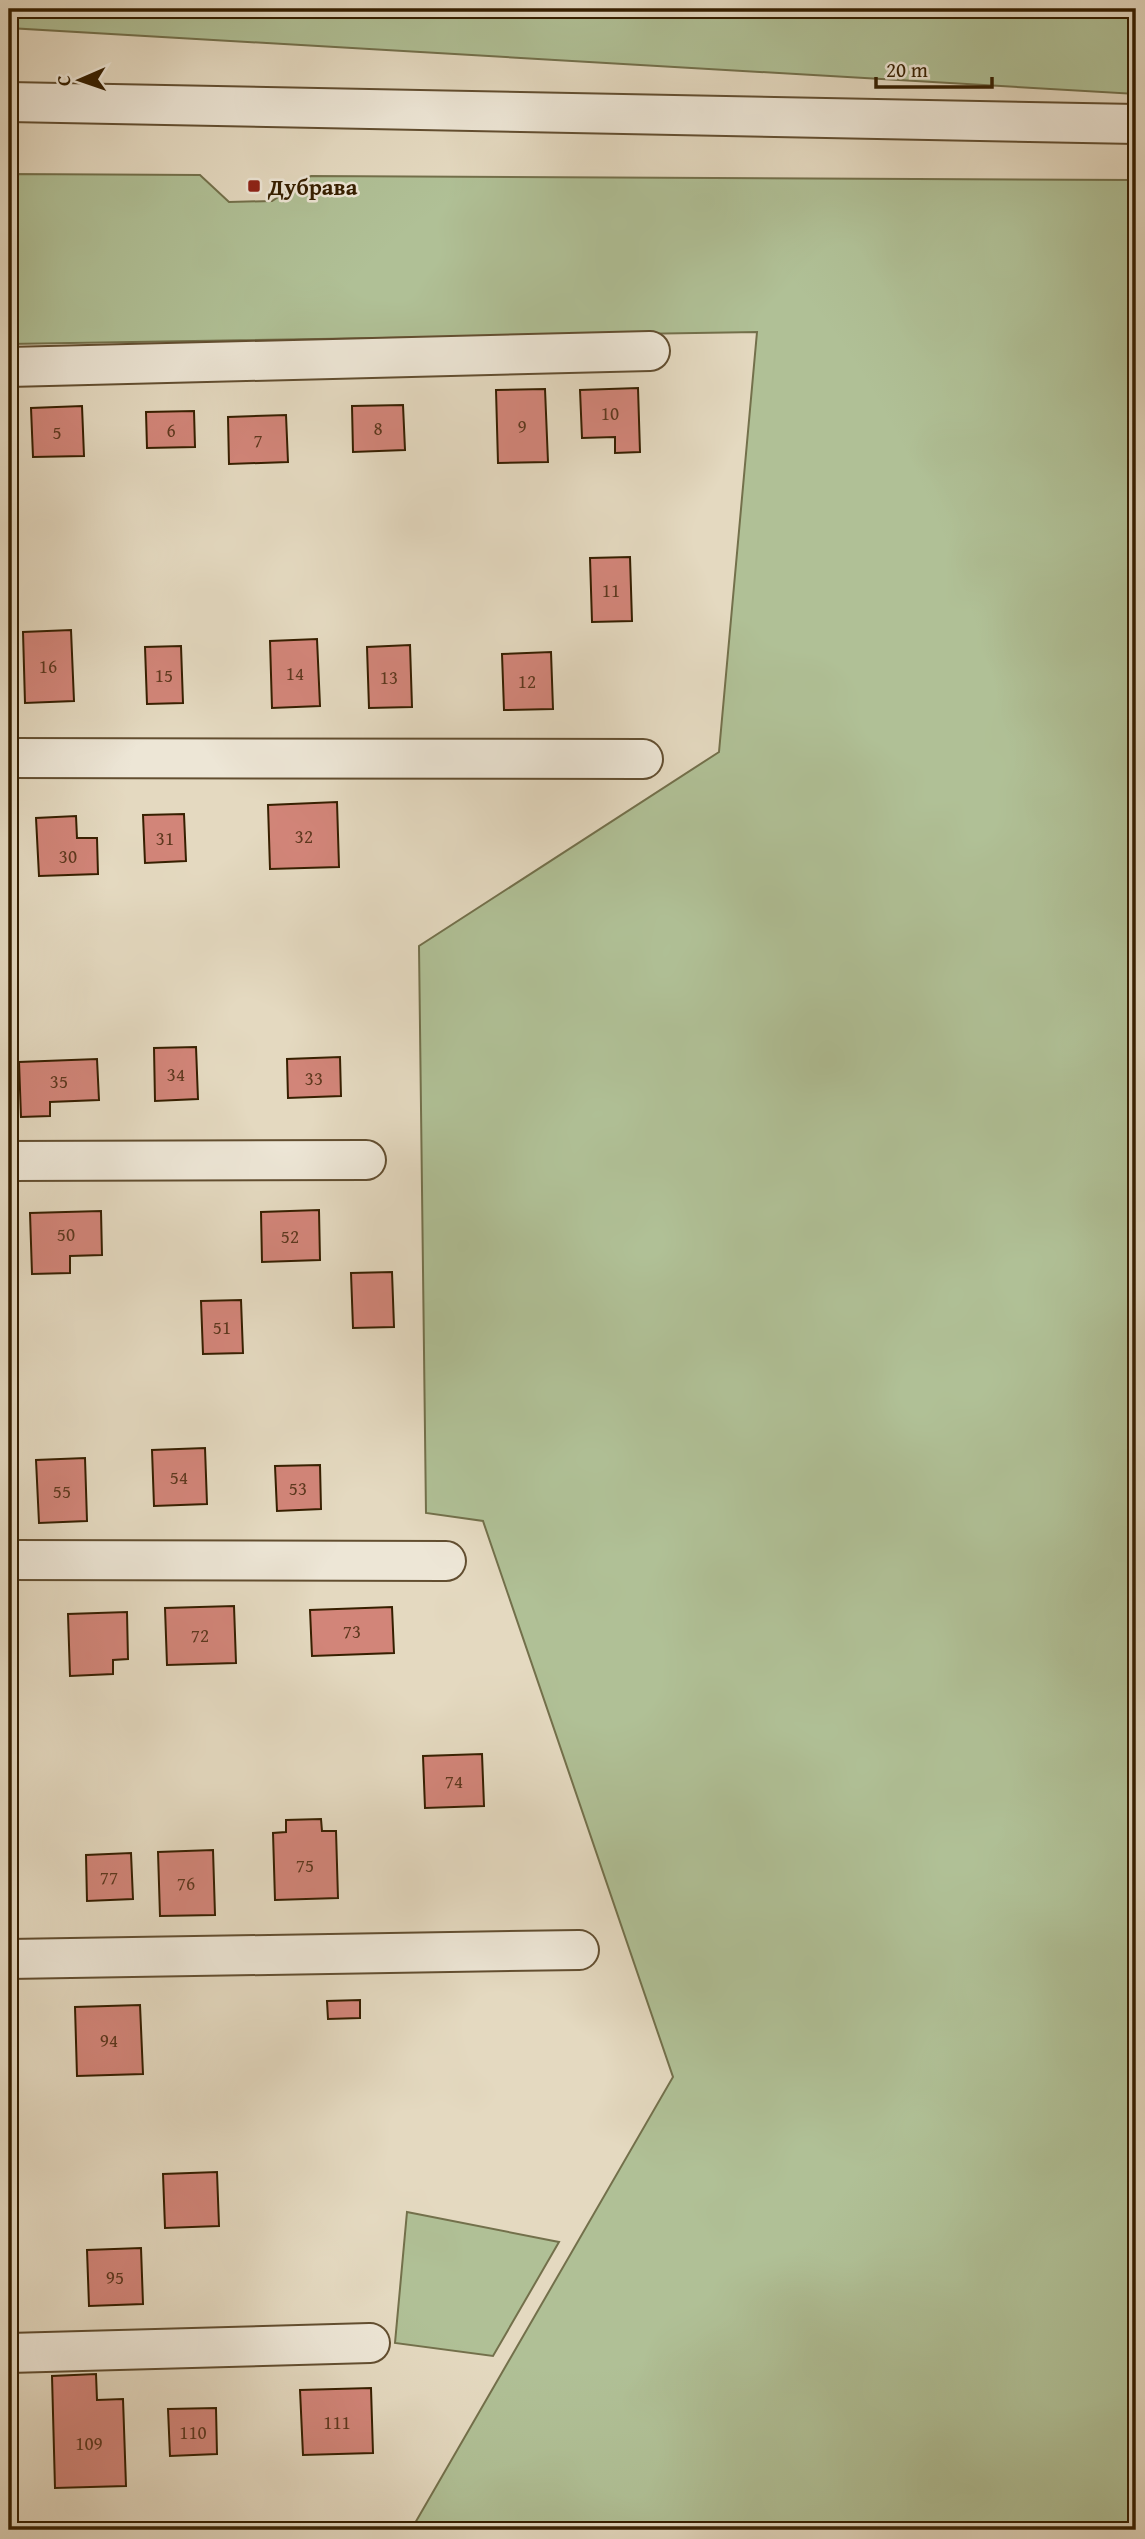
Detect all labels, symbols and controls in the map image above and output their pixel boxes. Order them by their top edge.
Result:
north arrow [46,46,116,116]
scale bar [876,46,991,90]
text: 20 m [886,54,928,85]
text: С [49,74,77,86]
place label: Дубрава [267,170,358,203]
marker: Дубрава [246,178,262,194]
house number: 10 [601,399,619,427]
house number: 9 [517,412,527,440]
house number: 8 [373,414,383,442]
house number: 6 [166,416,176,444]
house number: 5 [52,418,62,446]
house number: 7 [253,426,263,454]
house number: 11 [602,576,620,604]
house number: 16 [39,652,57,680]
house number: 14 [286,659,304,687]
house number: 15 [155,661,173,689]
house number: 13 [380,663,398,691]
house number: 12 [518,667,536,695]
house number: 32 [295,822,313,850]
house number: 31 [156,824,174,852]
house number: 30 [59,842,77,870]
house number: 34 [167,1060,185,1088]
house number: 33 [305,1064,323,1092]
house number: 35 [50,1067,68,1095]
house number: 50 [57,1220,75,1248]
house number: 52 [281,1222,299,1250]
house number: 51 [213,1313,231,1341]
house number: 54 [170,1463,188,1491]
house number: 53 [289,1474,307,1502]
house number: 55 [53,1477,71,1505]
house number: 73 [343,1617,361,1645]
house number: 72 [191,1621,209,1649]
house number: 74 [445,1767,463,1795]
house number: 75 [296,1851,314,1879]
house number: 77 [100,1863,118,1891]
house number: 76 [177,1869,195,1897]
house number: 94 [100,2026,118,2054]
house number: 95 [106,2263,124,2291]
house number: 111 [323,2408,351,2436]
house number: 110 [179,2418,207,2446]
house number: 109 [75,2429,103,2457]

